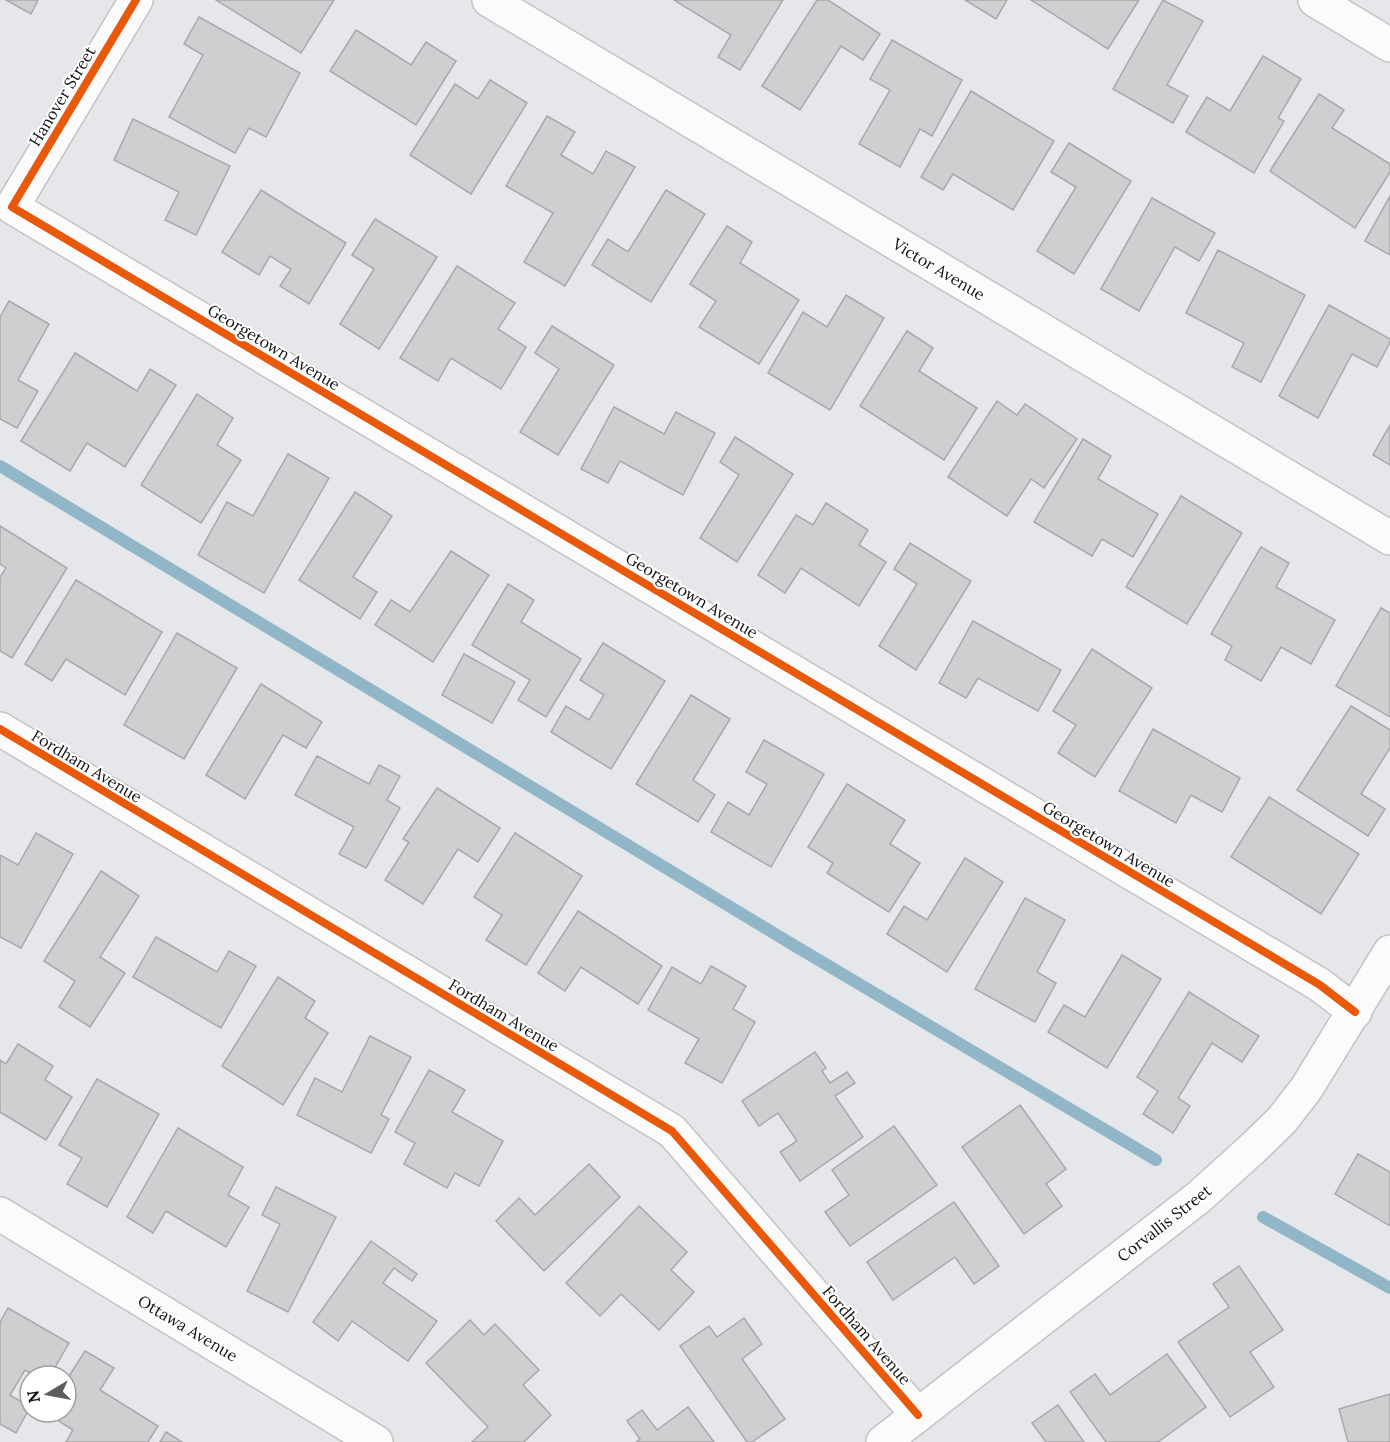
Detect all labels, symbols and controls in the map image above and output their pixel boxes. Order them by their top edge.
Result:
street label: Hanover Street [24,42,100,149]
street label: Victor Avenue [888,233,989,305]
street label: Georgetown Avenue [204,300,344,395]
street label: Georgetown Avenue [622,548,762,643]
street label: Fordham Avenue [28,725,146,807]
street label: Georgetown Avenue [1039,797,1179,892]
street label: Fordham Avenue [445,974,563,1056]
street label: Corvallis Street [1113,1180,1216,1266]
street label: Fordham Avenue [818,1281,916,1389]
street label: Ottawa Avenue [135,1290,242,1366]
north arrow [18,1364,78,1424]
text: N [22,1389,44,1404]

